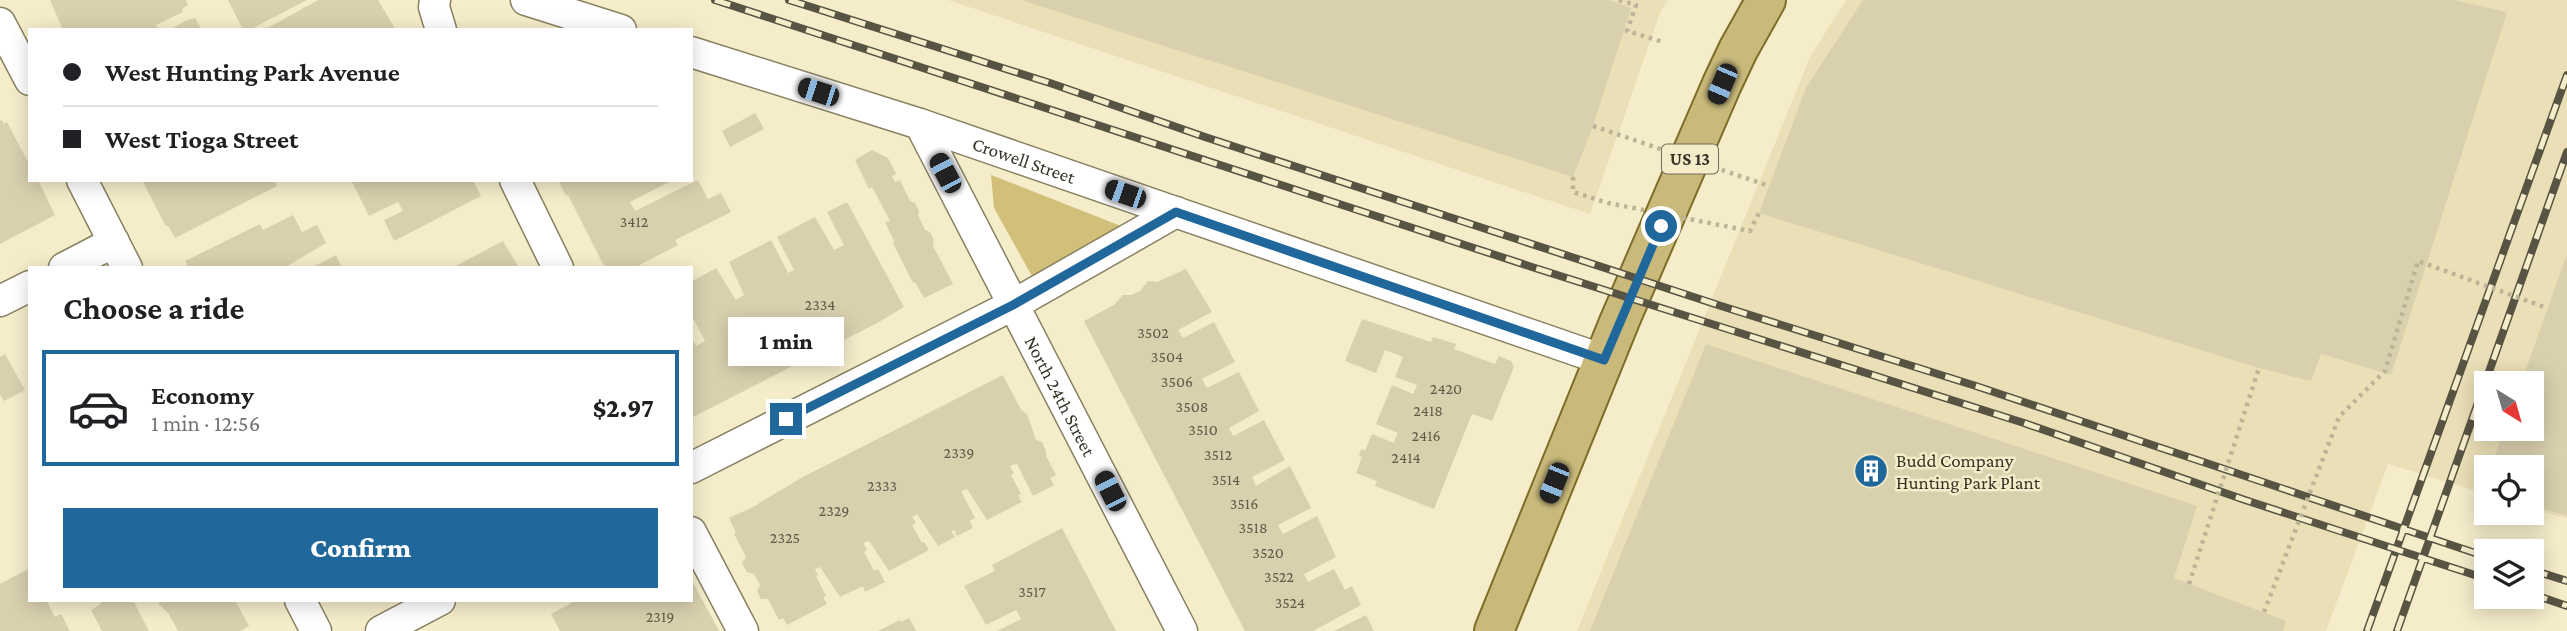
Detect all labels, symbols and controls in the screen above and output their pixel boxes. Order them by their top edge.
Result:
text: West Hunting Park Avenue [105,58,400,87]
car [1705,61,1740,107]
car [795,76,842,108]
text: West Tioga Street [105,125,298,154]
street label: Crowell Street [970,133,1079,188]
road number: US 13 [1662,144,1718,174]
car [926,150,965,196]
car [1102,177,1149,211]
route start [1645,210,1677,242]
house number: 3412 [620,213,649,230]
text: Choose a ride [63,290,244,326]
house number: 2334 [805,296,835,313]
callout: 1 min [728,318,844,366]
house number: 3502 [1137,324,1169,341]
text: 1 min [759,328,813,354]
street label: North 24th Street [1020,333,1100,460]
house number: 3504 [1151,348,1183,365]
north arrow [2474,371,2544,441]
map controls [2474,371,2544,609]
house number: 3506 [1161,373,1193,390]
icon: car [67,377,130,440]
house number: 2420 [1430,380,1462,397]
text: Economy [151,381,254,410]
text: $2.97 [593,394,654,423]
house number: 3508 [1176,398,1208,415]
house number: 2418 [1413,402,1443,419]
route end [770,403,802,435]
text: 1 min · 12:56 [151,410,260,436]
house number: 3510 [1188,421,1218,438]
house number: 2416 [1411,427,1441,444]
house number: 2339 [944,444,974,461]
house number: 3512 [1204,446,1232,463]
house number: 2414 [1391,449,1421,466]
place label: Budd Company Hunting Park Plant [1896,450,2041,493]
building icon: Budd Company Hunting Park Plant [1852,452,1890,490]
button: locate [2474,455,2544,525]
car [1537,460,1572,506]
car [1092,468,1129,514]
house number: 3514 [1212,471,1240,488]
house number: 2333 [867,477,897,494]
house number: 3516 [1230,495,1258,512]
house number: 2329 [819,502,849,519]
button: Confirm [63,508,658,588]
house number: 3518 [1239,519,1267,536]
house number: 2325 [770,529,800,546]
button: layers [2474,539,2544,609]
house number: 3520 [1252,544,1284,561]
house number: 3522 [1264,568,1294,585]
house number: 3517 [1018,583,1047,600]
house number: 3524 [1275,594,1305,611]
house number: 2319 [646,608,674,625]

